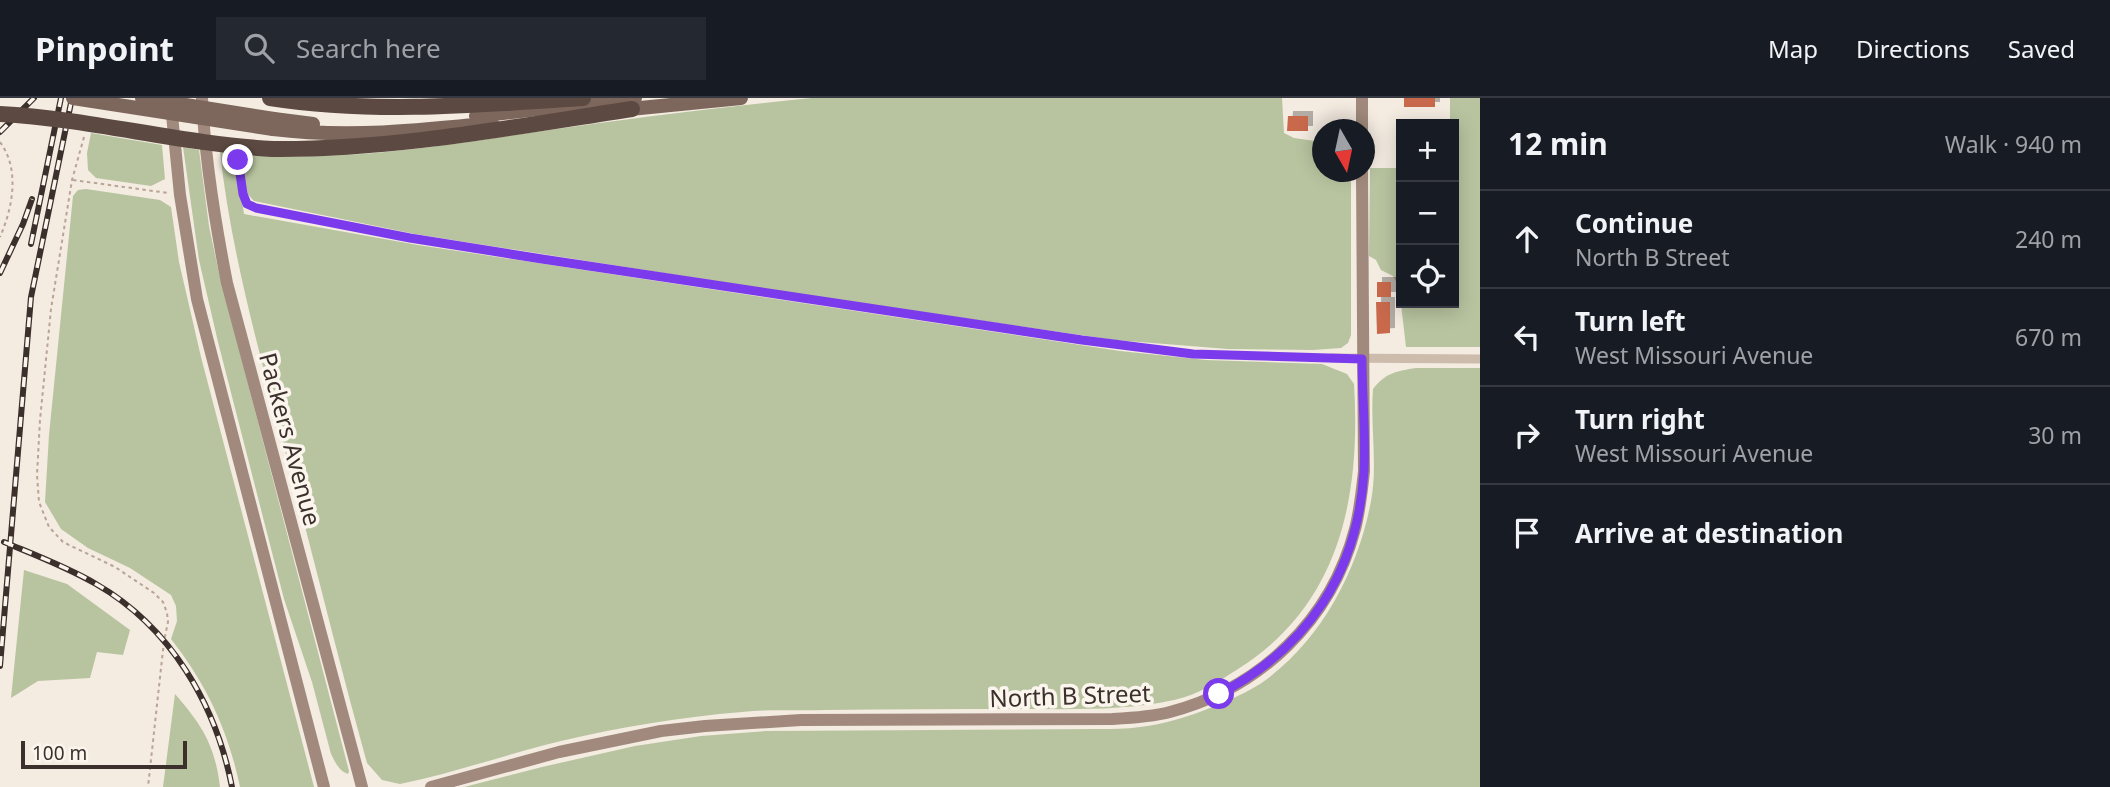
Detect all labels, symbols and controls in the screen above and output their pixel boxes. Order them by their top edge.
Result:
search box [216,17,706,80]
text: Pinpoint [35,26,174,71]
icon: search [240,29,278,67]
text: Search here [296,30,441,66]
text: Map [1768,32,1818,65]
text: Directions [1856,32,1970,65]
text: Saved [2008,32,2075,65]
north arrow [1312,119,1375,182]
map controls [1396,119,1459,308]
button: + [1396,119,1459,182]
text: 12 min [1508,123,1608,164]
text: Walk · 940 m [1945,128,2082,160]
route end [222,144,253,175]
button: − [1396,182,1459,245]
text: Continue [1575,205,1693,241]
icon: ahead [1508,220,1546,258]
text: 240 m [2015,223,2082,255]
text: North B Street [1575,241,1730,273]
button: locate [1396,245,1459,308]
text: Turn left [1575,303,1686,339]
icon: left [1508,318,1546,356]
text: 670 m [2015,321,2082,353]
text: West Missouri Avenue [1575,339,1813,371]
street label: Packers Avenue [252,349,330,529]
text: Turn right [1575,401,1705,437]
icon: right [1508,416,1546,454]
text: 30 m [2028,419,2082,451]
text: West Missouri Avenue [1575,437,1813,469]
icon: arrive [1508,514,1546,552]
text: Arrive at destination [1575,515,1844,551]
street label: North B Street [989,676,1151,714]
route start [1203,678,1234,709]
scale bar [21,738,187,770]
text: 100 m [32,740,87,766]

